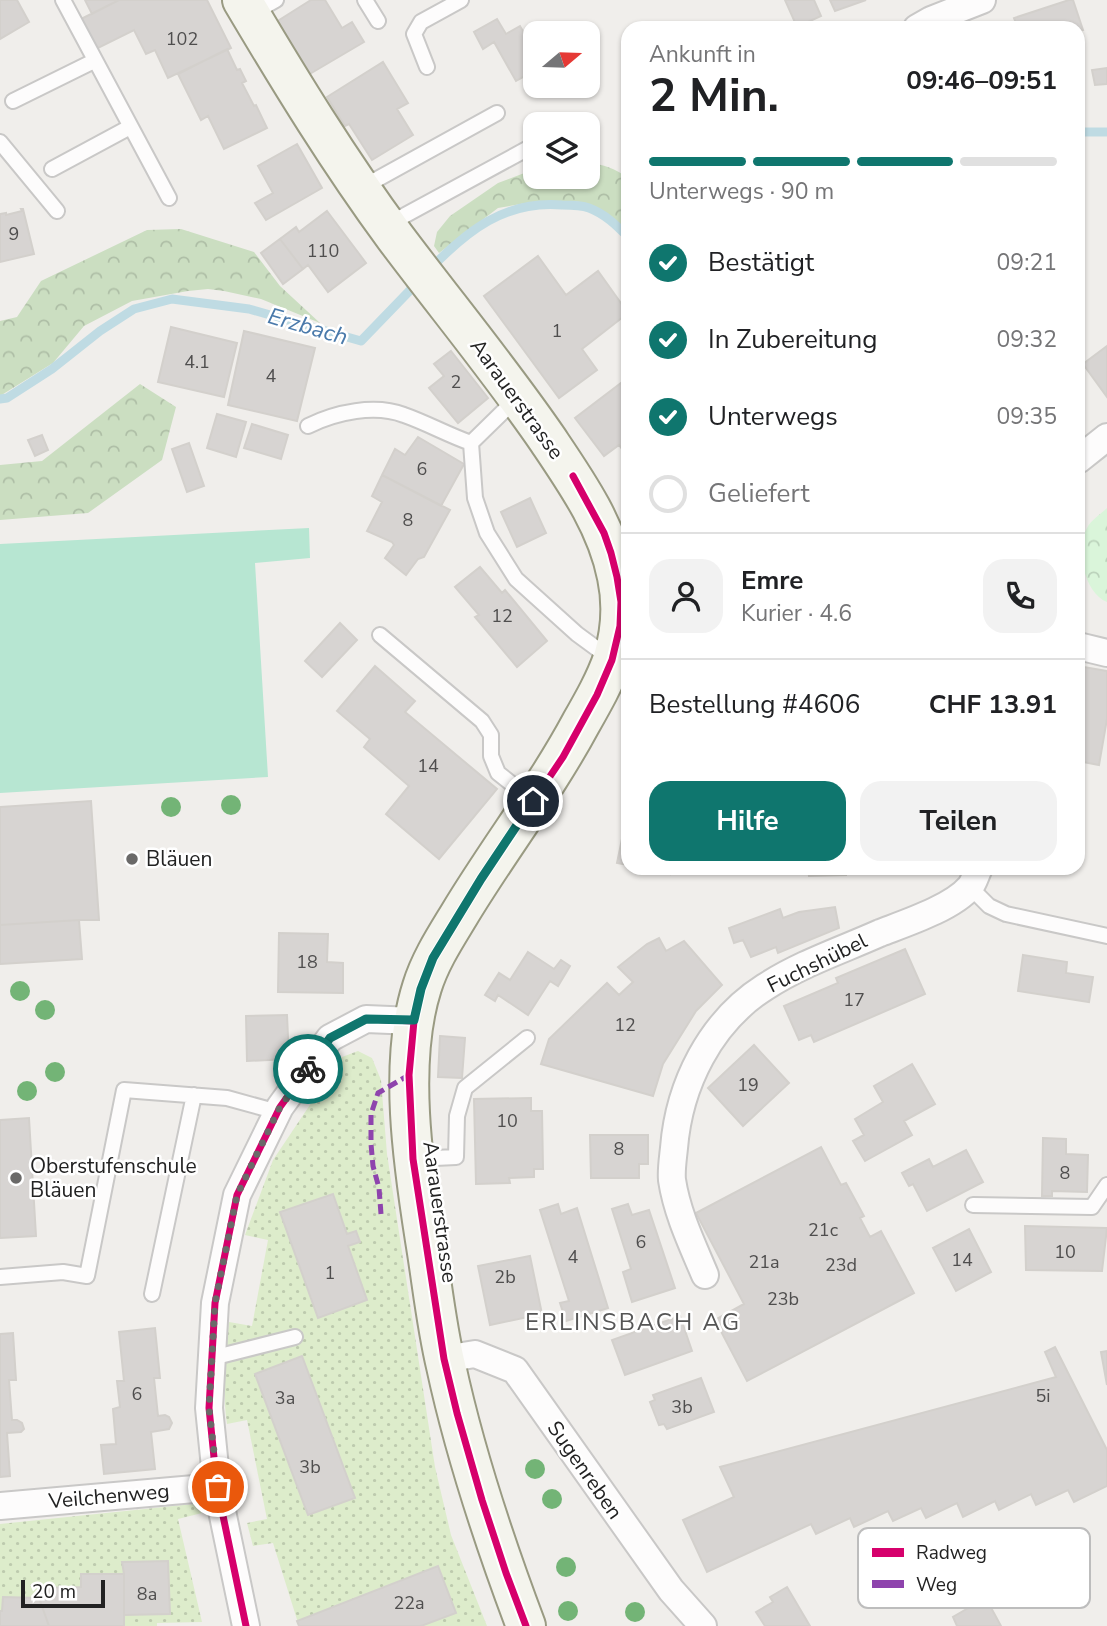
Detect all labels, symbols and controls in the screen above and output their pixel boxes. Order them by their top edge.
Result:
north arrow [523,21,600,98]
map controls [523,21,600,189]
house number: 102 [166,27,198,51]
text: Ankunft in [649,39,756,70]
text: 09:46–09:51 [906,63,1057,98]
text: 2 Min. [649,64,779,127]
button: layers [523,112,600,189]
text: Unterwegs · 90 m [649,176,834,207]
house number: 9 [9,222,19,246]
house number: 110 [307,239,339,263]
icon: check [649,244,687,282]
text: Bestätigt [708,245,814,280]
text: 09:21 [997,247,1057,278]
water label: Erzbach [264,300,351,353]
house number: 1 [552,319,562,343]
icon: check [649,321,687,359]
text: In Zubereitung [708,322,877,357]
text: 09:32 [997,324,1057,355]
street label: Aarauerstrasse [464,333,570,465]
house number: 4.1 [184,350,210,374]
house number: 4 [266,364,277,388]
house number: 2 [451,370,461,394]
icon: check [649,398,687,436]
text: Unterwegs [708,399,838,434]
text: 09:35 [997,401,1057,432]
house number: 6 [417,457,427,481]
text: Geliefert [708,476,809,511]
house number: 8 [403,508,413,532]
button: person [649,559,723,633]
button: phone [983,559,1057,633]
text: Emre [741,563,803,598]
text: Kurier · 4.6 [741,598,852,629]
house number: 12 [491,604,513,628]
text: Bestellung #4606 [649,687,860,722]
text: CHF 13.91 [929,687,1057,722]
house number: 14 [417,754,439,778]
pin [503,771,563,831]
button: Hilfe [649,781,846,861]
button: Teilen [860,781,1057,861]
icon: home [514,782,552,820]
place label: Bläuen [146,845,212,873]
marker: Bläuen [124,851,140,867]
street label: Fuchshübel [762,926,872,999]
house number: 18 [296,950,318,974]
house number: 17 [843,988,865,1012]
house number: 12 [614,1013,636,1037]
courier [273,1034,343,1104]
icon: bike [289,1050,327,1088]
house number: 19 [737,1073,759,1097]
house number: 10 [496,1109,518,1133]
house number: 8 [614,1137,624,1161]
street label: Aarauerstrasse [416,1139,464,1285]
place label: Oberstufenschule Bläuen [30,1152,197,1204]
house number: 8 [1060,1161,1070,1185]
marker: Oberstufenschule Bläuen [8,1170,24,1186]
house number: 21c [808,1218,838,1242]
house number: 6 [636,1230,646,1254]
house number: 10 [1054,1240,1076,1264]
house number: 4 [568,1245,579,1269]
house number: 14 [951,1248,973,1272]
house number: 21a [748,1250,780,1274]
house number: 23d [825,1253,857,1277]
house number: 1 [325,1261,335,1285]
house number: 2b [494,1265,516,1289]
house number: 23b [767,1287,799,1311]
district label: ERLINSBACH AG [525,1306,741,1338]
house number: 6 [132,1382,142,1406]
house number: 5i [1036,1384,1050,1408]
house number: 3a [275,1386,295,1410]
house number: 3b [671,1395,693,1419]
street label: Sugenreben [541,1415,629,1525]
house number: 3b [299,1455,321,1479]
pin [188,1457,248,1517]
icon: bag [199,1468,237,1506]
street label: Veilchenweg [46,1477,171,1515]
legend [858,1528,1090,1608]
text: Radweg [916,1540,987,1566]
text: Weg [916,1572,957,1598]
scale bar [21,1577,105,1609]
text: 20 m [32,1579,76,1605]
house number: 8a [137,1582,157,1606]
house number: 22a [393,1591,425,1615]

